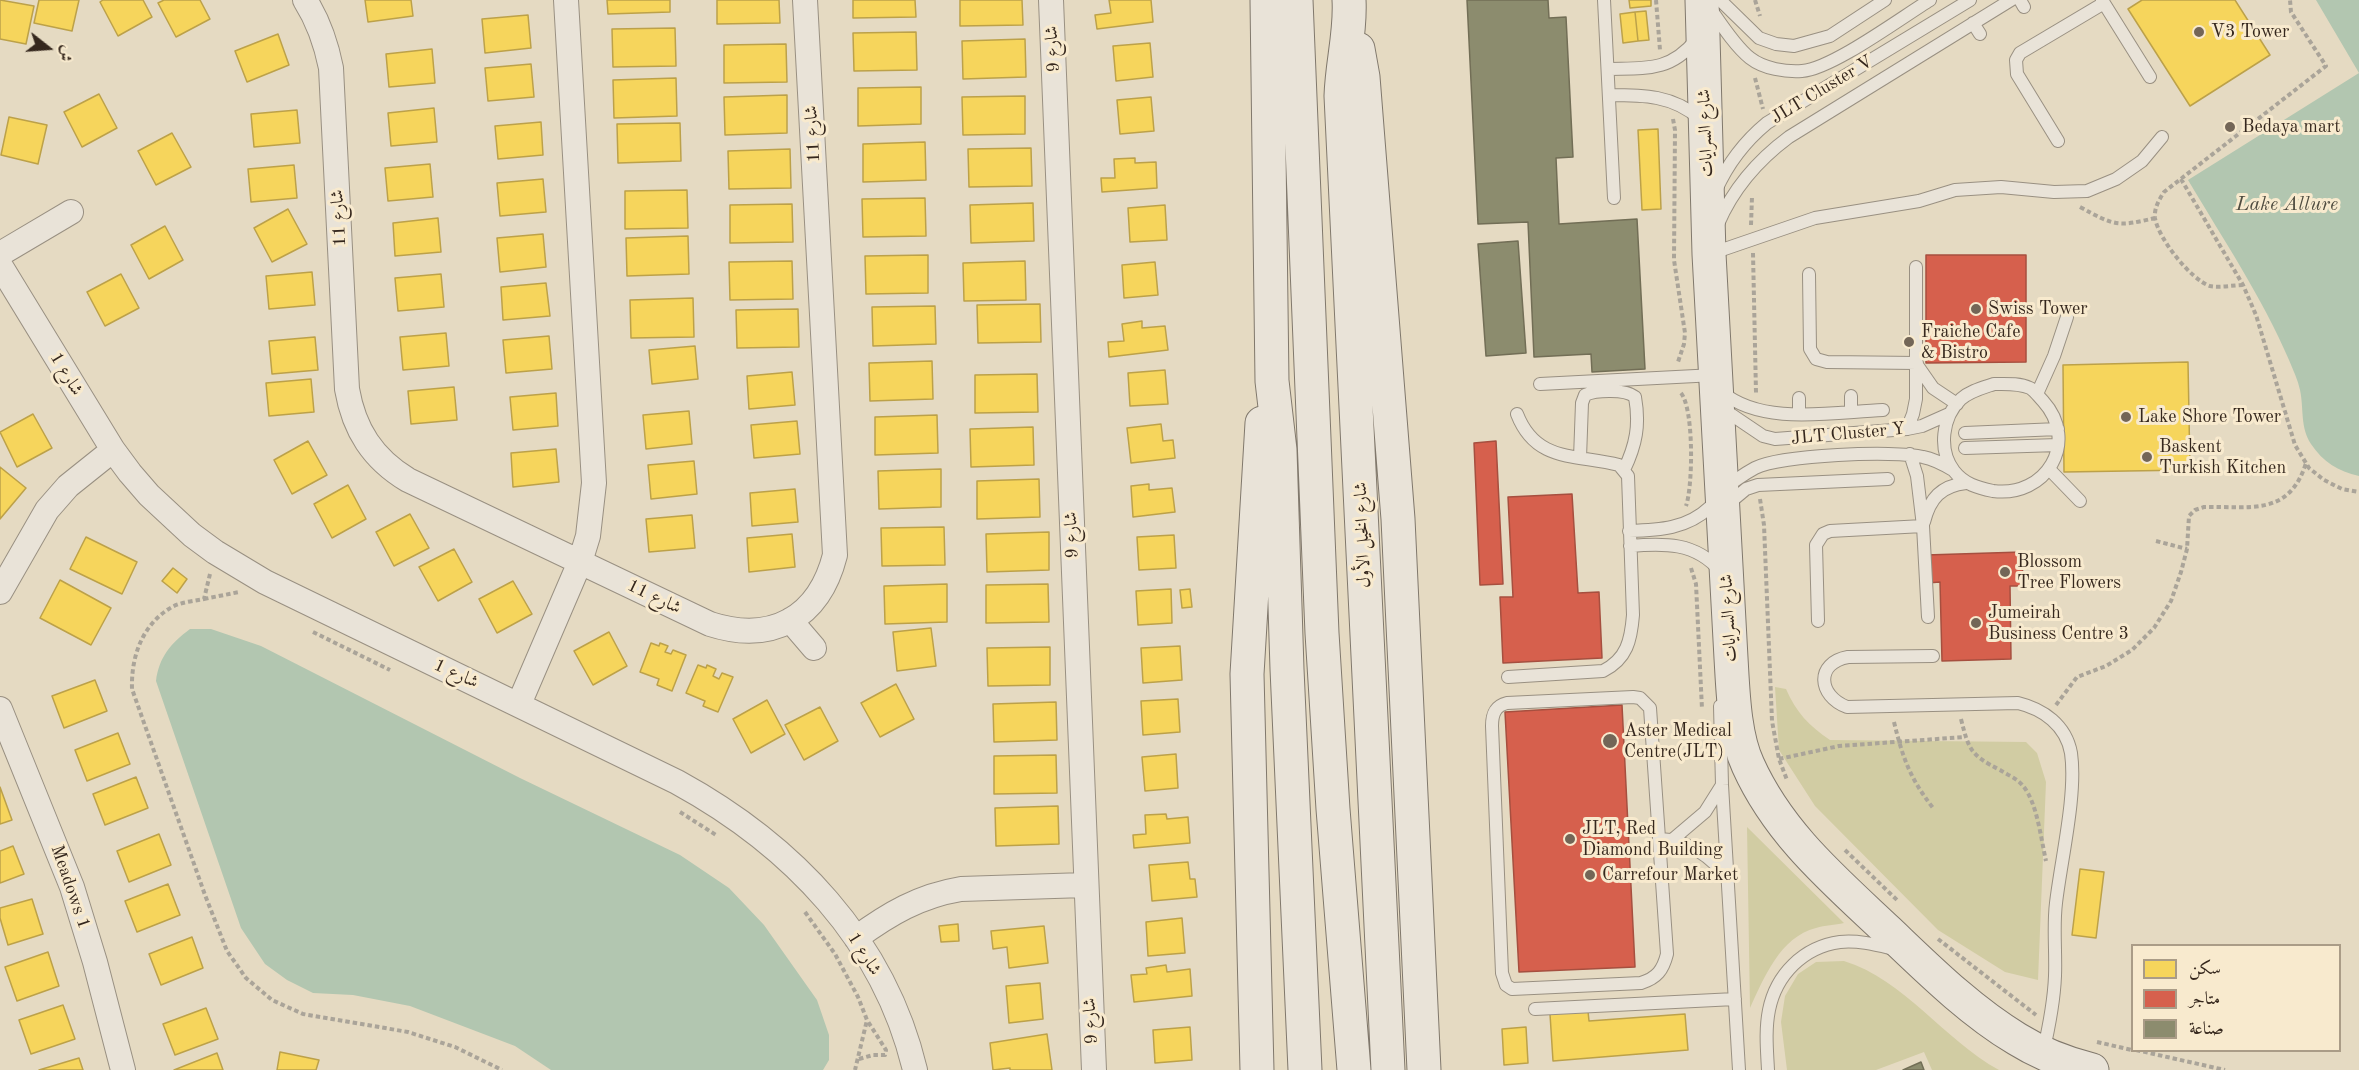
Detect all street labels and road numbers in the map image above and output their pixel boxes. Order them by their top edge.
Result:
street label: شارع 9 [1041,25,1065,73]
street label: JLT Cluster V [1767,51,1877,129]
street label: شارع السرايات [1694,89,1718,177]
street label: شارع 11 [801,105,825,163]
street label: شارع 11 [327,189,351,247]
street label: شارع 1 [45,348,87,400]
street label: JLT Cluster Y [1790,418,1906,450]
street label: شارع الخيل الأول [1350,482,1376,588]
street label: شارع 9 [1060,511,1084,559]
street label: شارع السرايات [1716,573,1742,663]
street label: شارع 11 [624,575,684,619]
street label: شارع 1 [430,654,482,694]
street label: Meadows 1 [46,842,94,932]
street label: شارع 1 [842,928,886,980]
street label: شارع 9 [1079,997,1103,1045]

